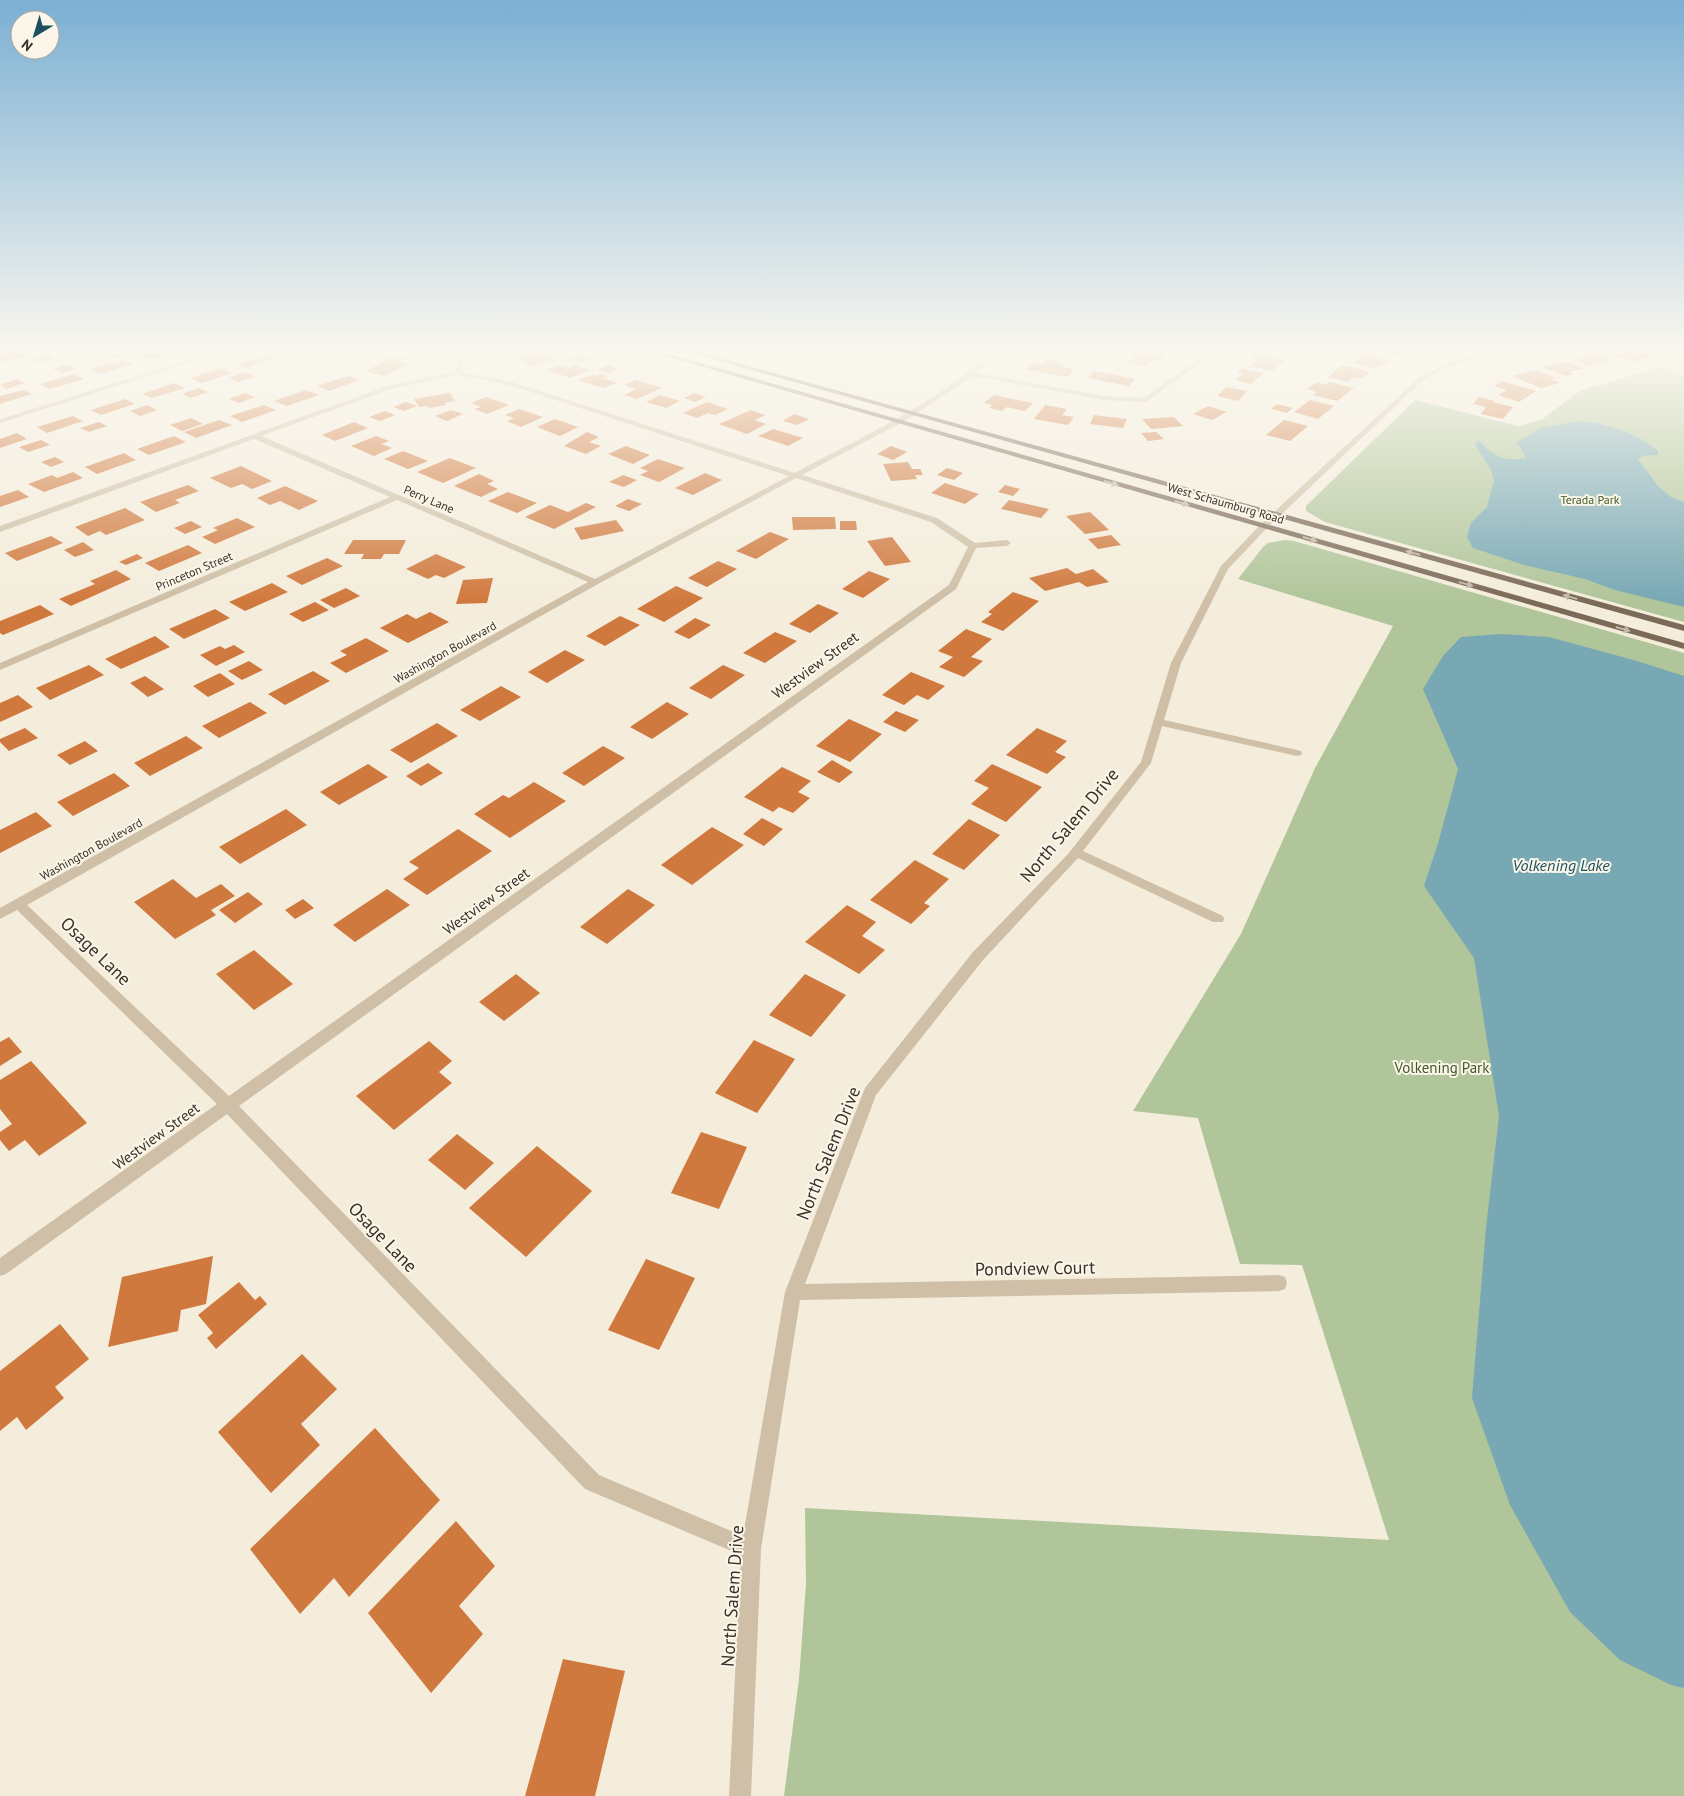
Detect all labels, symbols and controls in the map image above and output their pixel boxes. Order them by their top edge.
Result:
north arrow [10,10,60,60]
text: N [18,35,36,55]
street label: West Schaumburg Road [1166,479,1286,527]
one-way arrow [1104,480,1119,488]
street label: Perry Lane [401,482,457,516]
park label: Terada Park [1561,492,1620,507]
one-way arrow [1174,500,1189,508]
one-way arrow [1303,536,1318,544]
street label: Princeton Street [153,548,235,594]
one-way arrow [1405,549,1421,557]
one-way arrow [1459,580,1474,588]
one-way arrow [1562,592,1577,600]
street label: Washington Boulevard [391,618,499,686]
one-way arrow [1615,625,1630,633]
street label: Westview Street [768,627,862,703]
street label: North Salem Drive [1015,763,1123,887]
street label: Washington Boulevard [37,815,145,883]
water label: Volkening Lake [1512,855,1610,875]
street label: Westview Street [439,863,533,939]
street label: Osage Lane [56,912,136,990]
park label: Volkening Park [1394,1058,1490,1077]
street label: North Salem Drive [791,1083,865,1223]
street label: Westview Street [109,1098,203,1174]
street label: Osage Lane [344,1197,422,1277]
street label: Pondview Court [975,1255,1095,1281]
street label: North Salem Drive [716,1524,748,1668]

